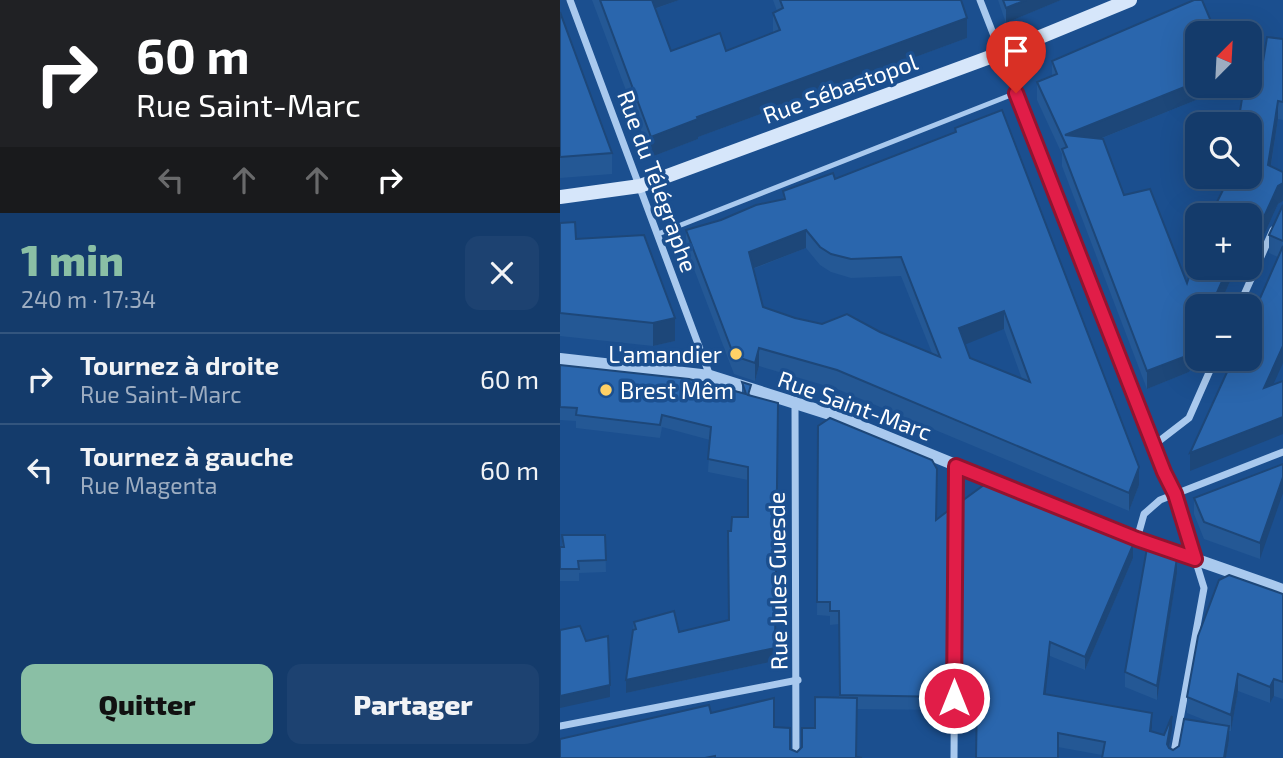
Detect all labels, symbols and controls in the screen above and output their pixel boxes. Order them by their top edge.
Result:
pin [986,21,1046,93]
north arrow [1185,21,1262,98]
map controls [1185,21,1262,371]
text: 60 m [136,25,250,84]
icon: right [21,28,112,119]
icon: arrive [997,32,1035,70]
street label: Rue Sébastopol [759,47,921,129]
text: Rue Saint-Marc [136,85,361,123]
street label: Rue du Télégraphe [612,86,704,276]
button: search [1185,112,1262,189]
icon: left [152,161,190,199]
icon: ahead [225,161,263,199]
icon: ahead [298,161,336,199]
icon: right [371,161,409,199]
button: + [1185,203,1262,280]
text: 1 min [21,234,124,284]
button: close [465,236,539,310]
text: 240 m · 17:34 [21,285,156,313]
button: − [1185,294,1262,371]
place label: L'amandier [608,340,722,368]
marker: L'amandier [728,346,744,362]
text: Tournez à droite [80,349,279,380]
icon: right [21,360,59,398]
text: 60 m [480,363,539,394]
street label: Rue Saint-Marc [774,364,936,446]
place label: Brest Mêm [620,376,734,404]
text: Rue Saint-Marc [80,380,241,408]
marker: Brest Mêm [598,382,614,398]
text: Tournez à gauche [80,440,294,471]
icon: left [21,451,59,489]
text: 60 m [480,454,539,485]
text: Rue Magenta [80,471,217,499]
street label: Rue Jules Guesde [761,492,793,670]
position arrow [917,661,991,735]
button: Quitter [21,664,273,744]
button: Partager [287,664,539,744]

